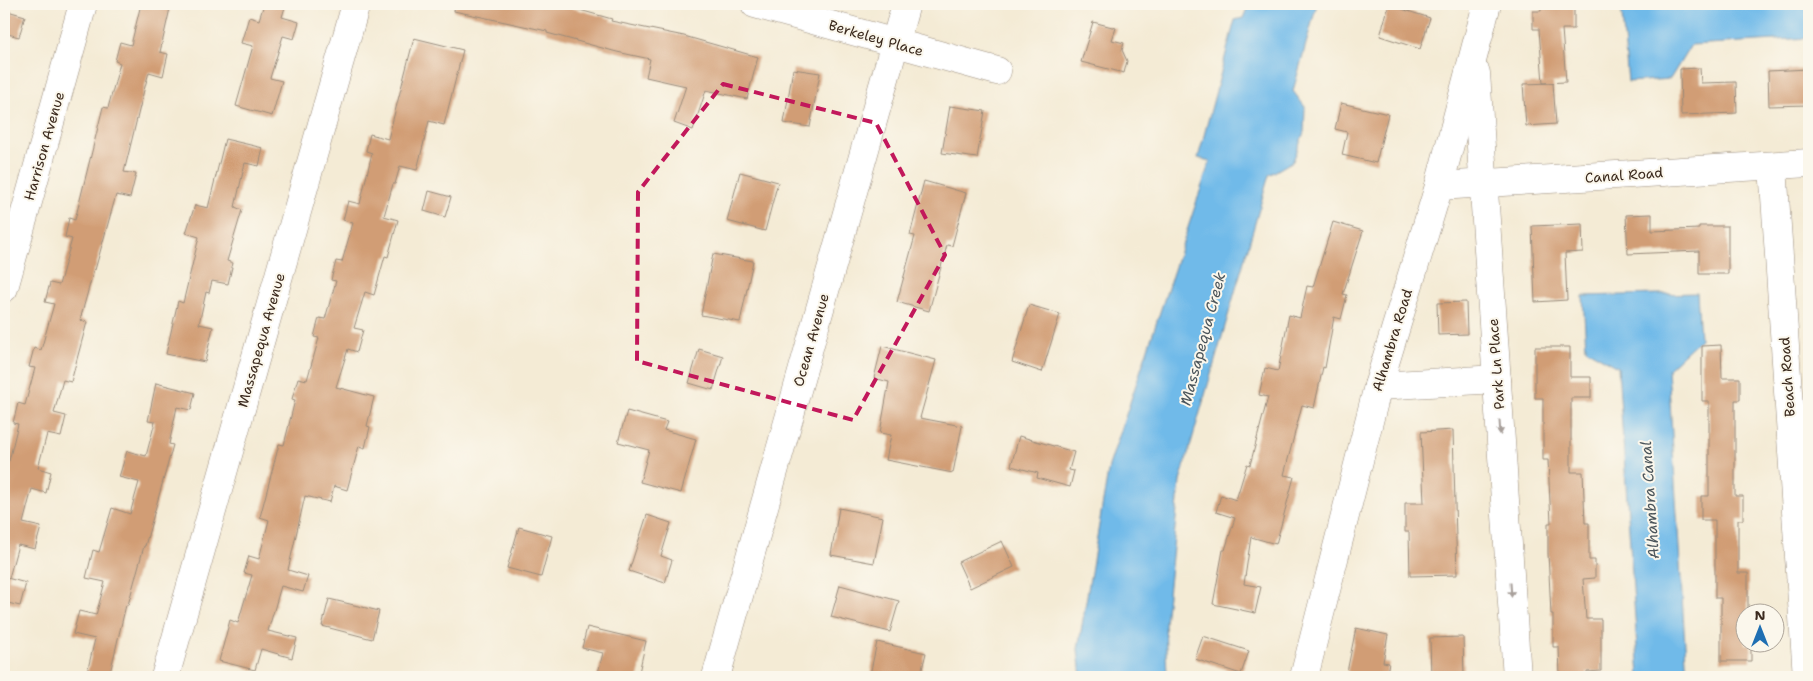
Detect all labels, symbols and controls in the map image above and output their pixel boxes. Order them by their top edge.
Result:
street label: Berkeley Place [827,16,925,60]
street label: Harrison Avenue [20,89,68,203]
street label: Canal Road [1584,163,1664,187]
water label: Massapequa Creek [1176,270,1231,408]
street label: Massapequa Avenue [233,271,289,409]
street label: Alhambra Road [1368,287,1416,393]
street label: Ocean Avenue [789,291,833,389]
street label: Park Ln Place [1484,318,1508,410]
street label: Beach Road [1775,336,1799,418]
one-way arrow [1497,420,1505,436]
water label: Alhambra Canal [1636,440,1664,560]
one-way arrow [1508,582,1516,598]
north arrow [1736,604,1786,654]
text: N [1754,606,1766,624]

